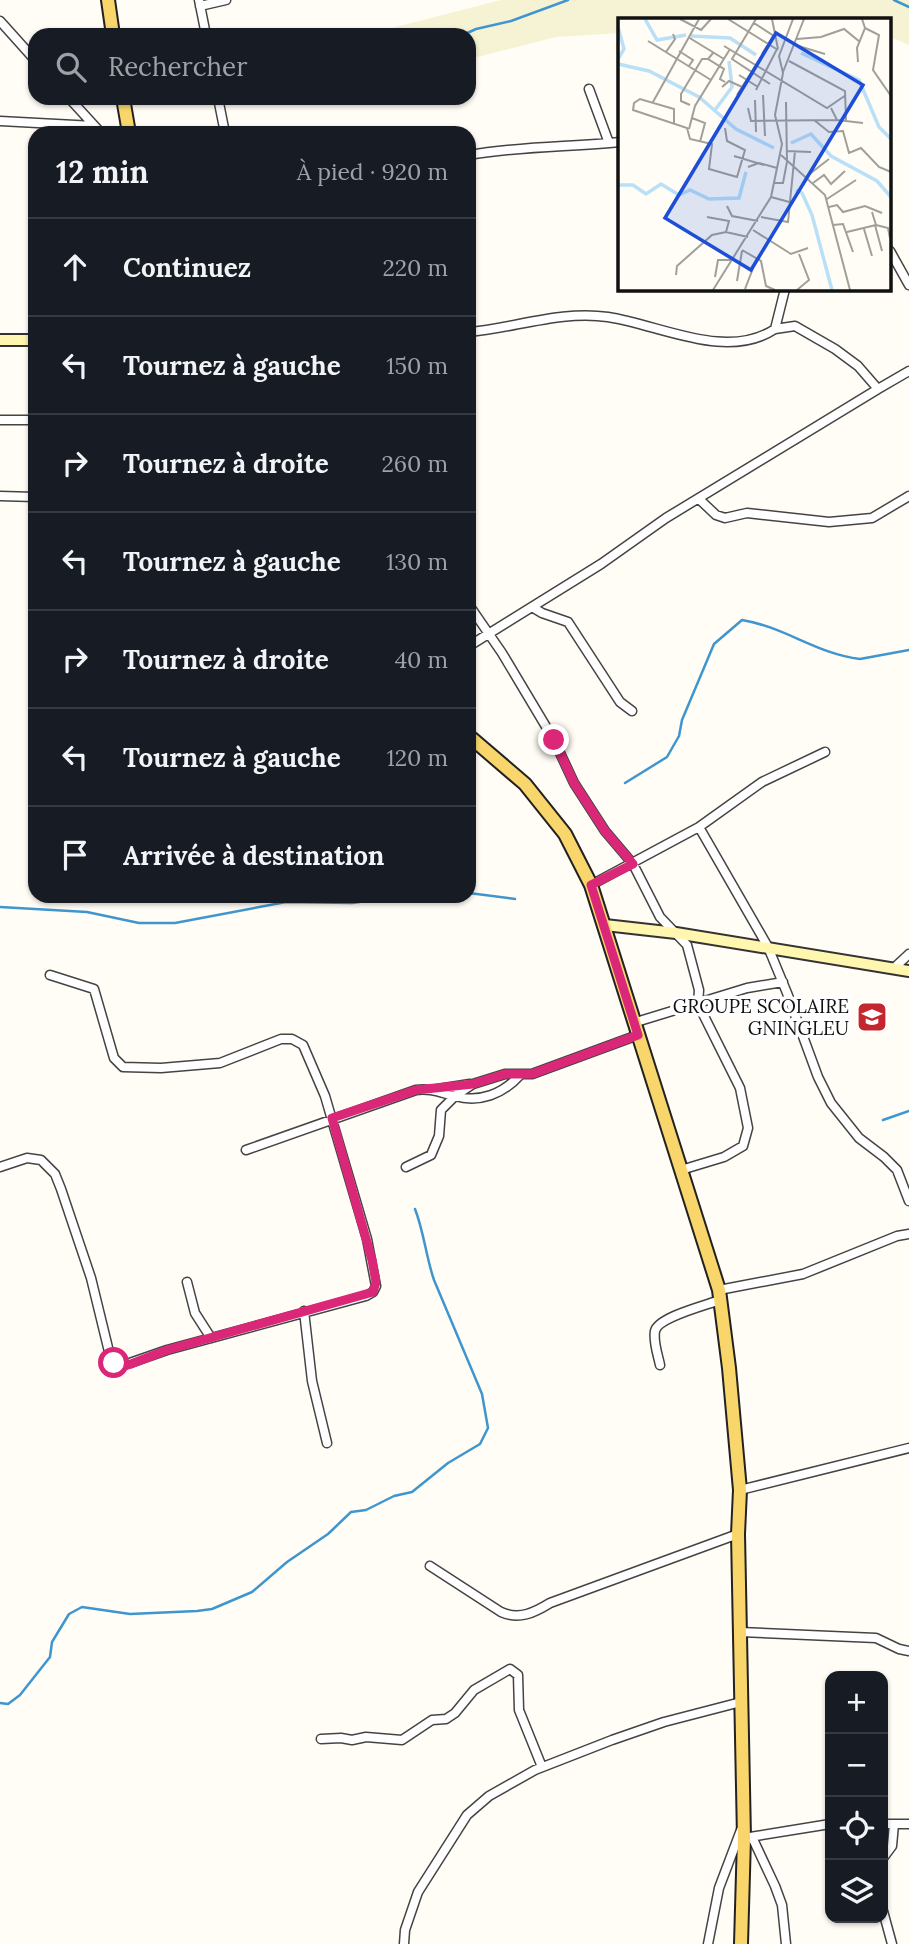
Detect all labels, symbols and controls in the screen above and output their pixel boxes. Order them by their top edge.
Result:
inset map [618,18,892,290]
search box [28,28,476,105]
icon: search [52,48,90,86]
text: Rechercher [108,50,247,83]
text: 12 min [56,153,149,191]
text: À pied · 920 m [297,157,448,186]
icon: ahead [56,248,94,286]
text: Continuez [123,251,251,284]
text: 220 m [382,253,448,282]
icon: left [56,346,94,384]
text: Tournez à gauche [123,349,341,382]
text: 150 m [386,351,448,380]
icon: right [56,444,94,482]
text: Tournez à droite [123,447,329,480]
text: 260 m [381,449,448,478]
icon: left [56,542,94,580]
text: Tournez à gauche [123,545,341,578]
text: 130 m [386,547,448,576]
icon: right [56,640,94,678]
text: Tournez à droite [123,643,329,676]
text: 40 m [395,645,448,674]
route end [538,724,569,755]
icon: left [56,738,94,776]
text: Tournez à gauche [123,741,341,774]
text: 120 m [386,743,448,772]
icon: arrive [56,836,94,874]
text: Arrivée à destination [123,839,384,872]
place label: GROUPE SCOLAIRE GNINGLEU [673,994,849,1040]
school or university icon: GROUPE SCOLAIRE GNINGLEU [855,1000,889,1034]
route start [98,1347,129,1378]
map controls [825,1671,888,1923]
button: + [825,1671,888,1734]
button: − [825,1734,888,1797]
button: locate [825,1797,888,1860]
button: layers [825,1860,888,1923]

